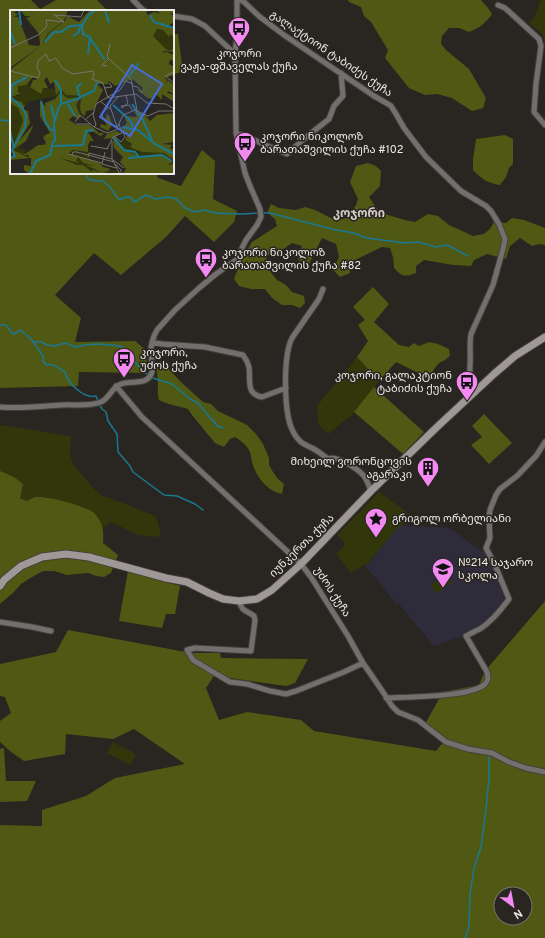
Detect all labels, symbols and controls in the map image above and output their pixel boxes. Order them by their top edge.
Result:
street label: გალაქტიონ ტაბიძეს ქუჩა [267,8,395,100]
inset map [10,10,174,174]
bus stop icon: კოჯორი ვაჟა-ფშაველას ქუჩა [226,15,252,48]
place label: კოჯორი ვაჟა-ფშაველას ქუჩა [180,47,298,74]
bus stop icon: კოჯორი ნიკოლოზ ბარათაშვილის ქუჩა #102 [232,130,258,163]
place label: კოჯორი ნიკოლოზ ბარათაშვილის ქუჩა #102 [260,130,404,157]
district label: კოჯორი [333,206,385,222]
bus stop icon: კოჯორი ნიკოლოზ ბარათაშვილის ქუჩა #82 [193,246,219,279]
place label: კოჯორი ნიკოლოზ ბარათაშვილის ქუჩა #82 [222,246,361,273]
bus stop icon: კოჯორი, უძოს ქუჩა [111,346,137,379]
place label: კოჯორი, უძოს ქუჩა [140,346,197,373]
place label: კოჯორი, გალაკტიონ ტაბიძის ქუჩა [335,369,452,396]
bus stop icon: კოჯორი, გალაკტიონ ტაბიძის ქუჩა [454,369,480,402]
place label: მიხეილ ვორონცოვის აგარაკი [290,455,412,482]
building icon: მიხეილ ვორონცოვის აგარაკი [415,455,441,488]
place icon: გრიგოლ ორბელიანი [363,506,389,539]
street label: იუნკერთა ქუჩა [267,511,337,581]
place label: გრიგოლ ორბელიანი [392,512,511,526]
school or university icon: №214 საჯარო სკოლა [430,556,456,589]
place label: №214 საჯარო სკოლა [458,556,533,583]
street label: უძოს ქუჩა [311,564,353,620]
north arrow [493,886,533,926]
text: N [511,906,525,922]

